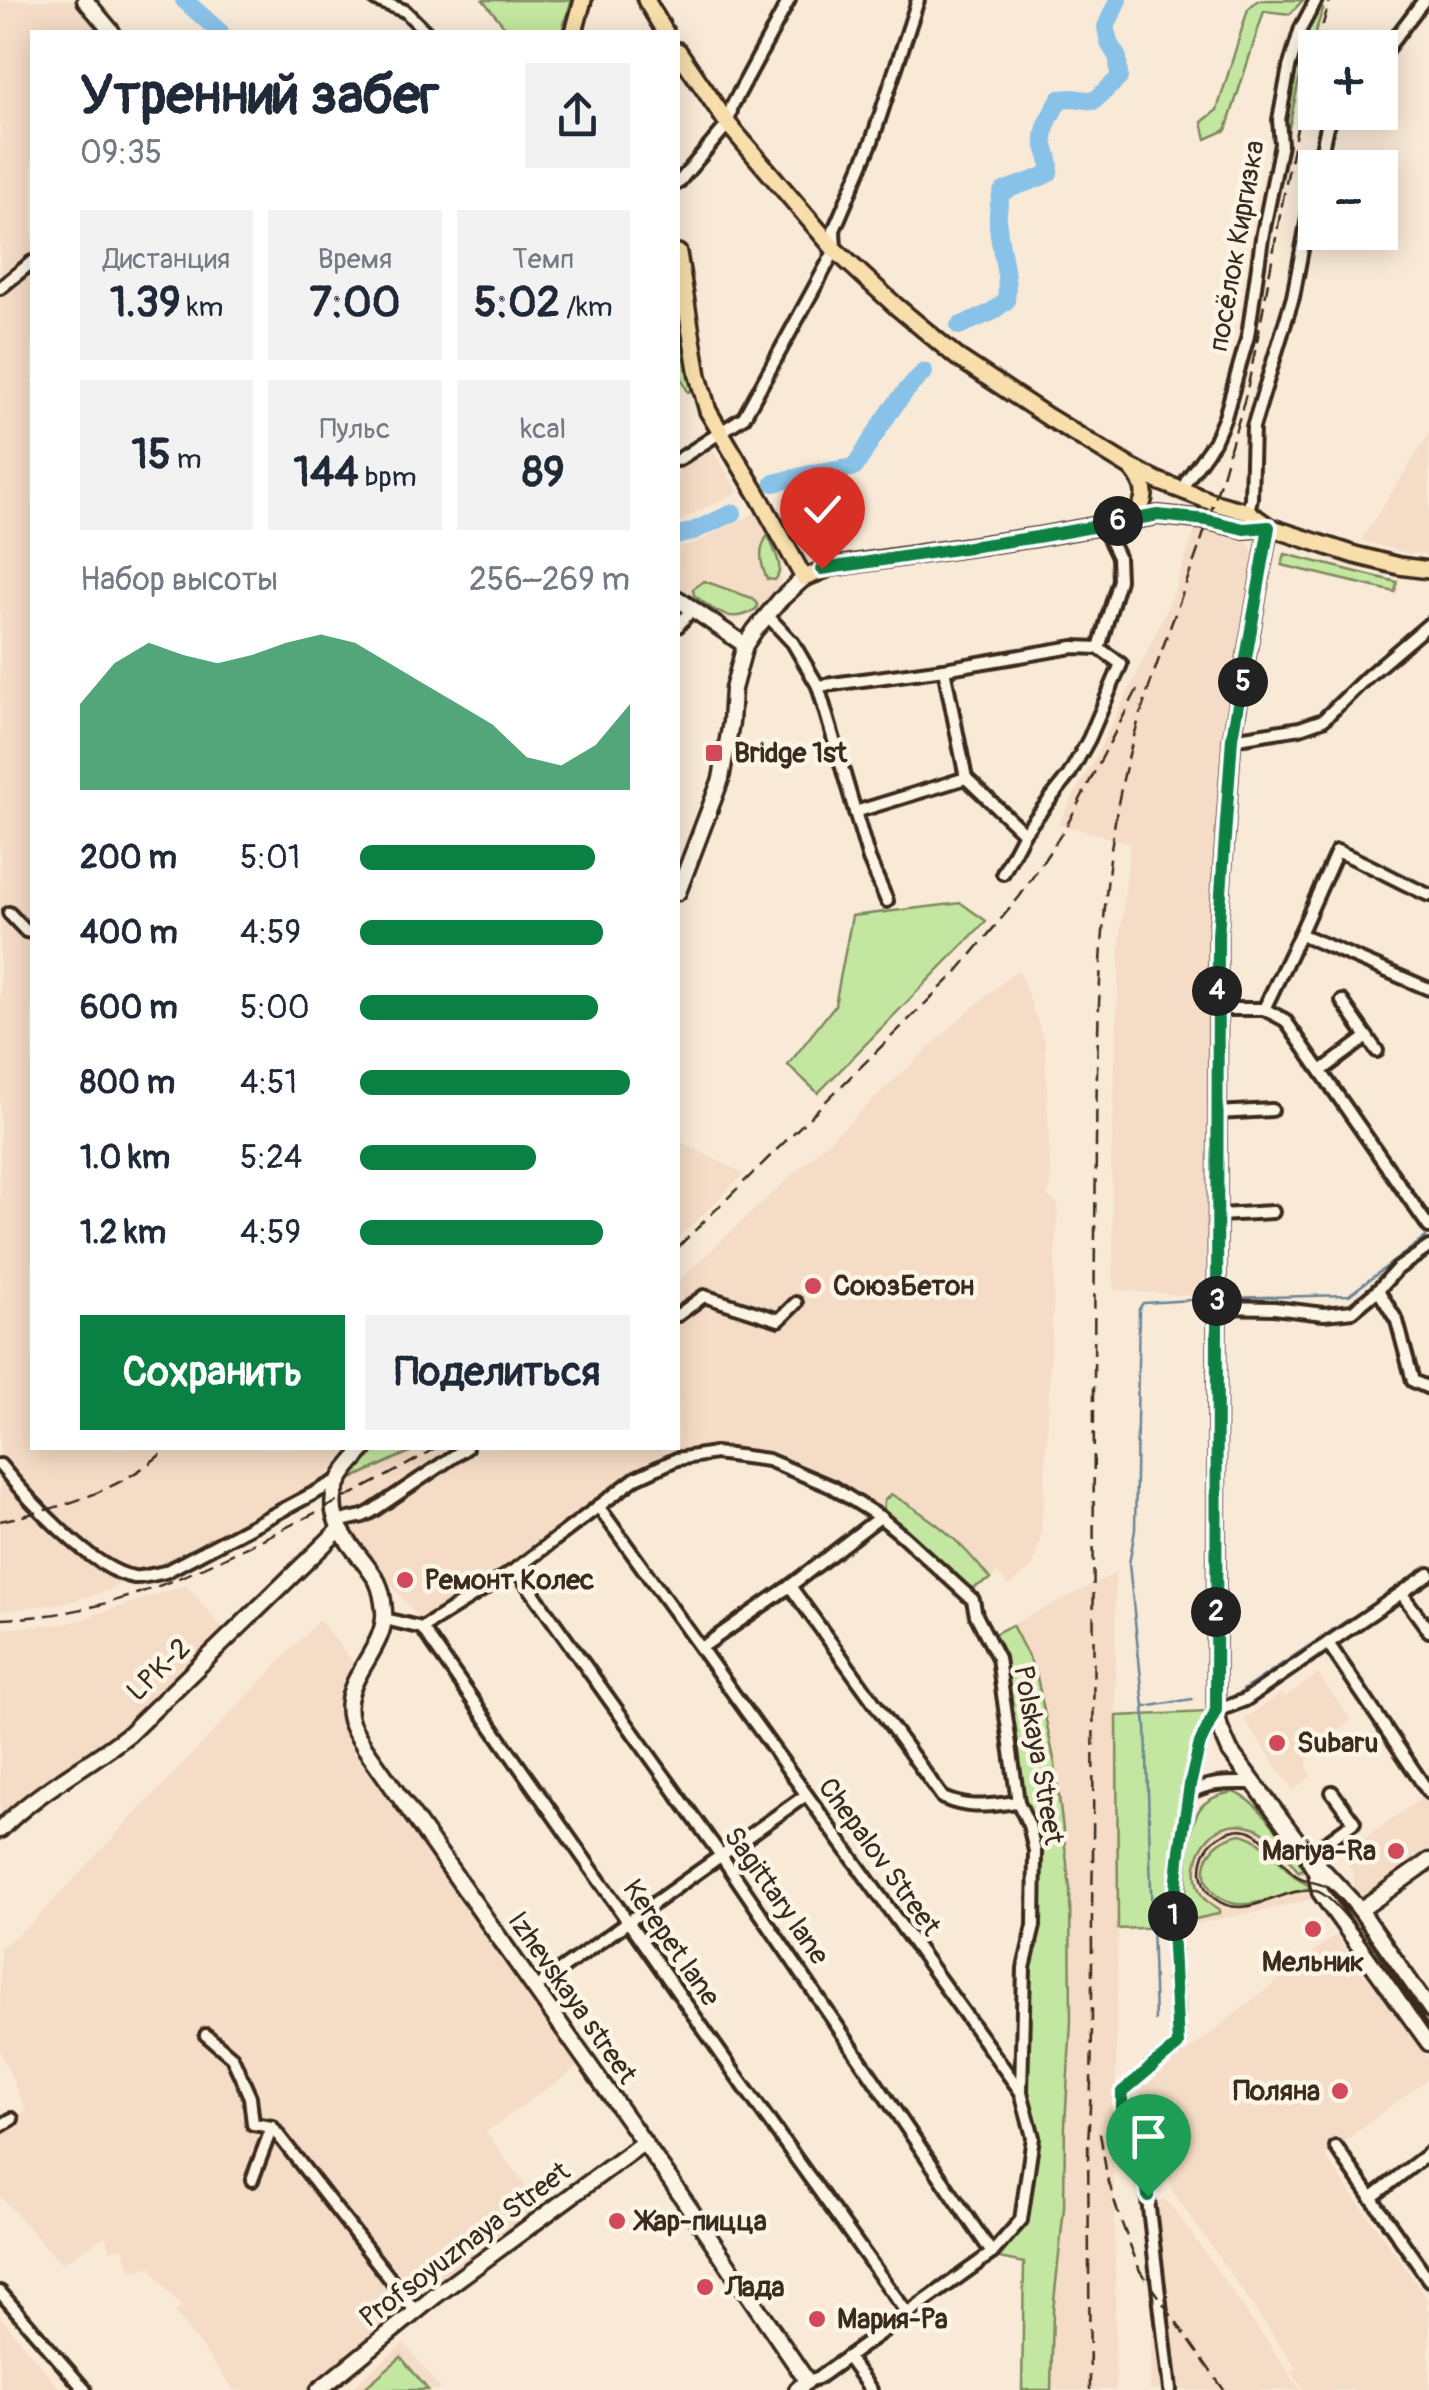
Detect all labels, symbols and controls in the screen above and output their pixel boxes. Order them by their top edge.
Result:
map controls [1298,30,1398,250]
button: + [1298,30,1398,130]
text: Утренний забег [80,61,439,130]
button: share [525,63,630,168]
text: 09:35 [80,133,162,173]
street label: посёлок Киргизка [1201,138,1273,354]
button: − [1298,150,1398,250]
text: Дистанция [103,242,230,277]
text: Время [318,242,392,277]
text: Темп [512,242,574,277]
text: 1.39 [110,277,181,329]
text: 7:00 [310,277,400,329]
text: 5:02 [474,277,560,329]
text: km [181,290,223,325]
text: /km [560,290,613,325]
text: Пульс [320,412,390,447]
text: kcal [521,412,566,447]
text: 15 [132,429,171,481]
text: m [171,442,202,477]
text: 144 [293,447,359,499]
text: 89 [522,447,565,499]
text: bpm [359,460,417,495]
pin [780,467,865,570]
icon: check [795,482,850,537]
pin: 6 [1093,496,1143,546]
text: 6 [1110,503,1126,538]
text: Набор высоты [80,560,278,600]
text: 256–269 m [469,560,630,600]
pin: 5 [1218,657,1268,707]
text: 5 [1235,664,1251,699]
place label: Bridge 1st [734,736,848,771]
marker: Bridge 1st [703,742,725,764]
text: 200 m [80,838,177,878]
text: 5:01 [240,838,300,878]
text: 400 m [80,913,178,953]
text: 4:59 [240,913,301,953]
pin: 4 [1192,966,1242,1016]
text: 4 [1209,973,1225,1008]
text: 600 m [80,988,178,1028]
text: 5:00 [240,988,310,1028]
text: 800 m [80,1063,175,1103]
text: 4:51 [240,1063,297,1103]
text: 1.0 km [80,1138,170,1178]
text: 5:24 [240,1138,302,1178]
text: 1.2 km [80,1213,166,1253]
text: 4:59 [240,1213,301,1253]
place label: СоюзБетон [833,1269,974,1304]
marker: СоюзБетон [802,1275,824,1297]
pin: 3 [1192,1276,1242,1326]
text: 3 [1209,1283,1225,1318]
button: Сохранить [80,1315,345,1430]
button: Поделиться [365,1315,630,1430]
place label: Ремонт Колес [425,1563,594,1598]
marker: Ремонт Колес [394,1569,416,1591]
pin: 2 [1191,1587,1241,1637]
text: 2 [1208,1594,1224,1629]
street label: LPK-2 [120,1631,198,1709]
street label: Polskaya Street [1005,1663,1071,1848]
place label: Subaru [1297,1726,1378,1761]
marker: Subaru [1266,1732,1288,1754]
street label: Chepalov Street [810,1771,948,1943]
street label: Sagittary lane [716,1820,836,1972]
place label: Mariya-Ra [1262,1834,1376,1869]
marker: Mariya-Ra [1385,1840,1407,1862]
street label: Kerepet lane [615,1873,728,2013]
pin: 1 [1148,1891,1198,1941]
text: 1 [1168,1898,1178,1933]
street label: Izhevskaya street [500,1905,645,2092]
marker: Мельник [1302,1918,1324,1940]
place label: Мельник [1262,1945,1364,1980]
place label: Поляна [1233,2074,1320,2109]
marker: Поляна [1329,2080,1351,2102]
pin [1106,2094,1191,2197]
icon: arrive [1121,2109,1176,2164]
street label: Profsoyuznaya Street [353,2154,578,2336]
place label: Жар-пицца [632,2204,767,2239]
marker: Жар-пицца [606,2210,628,2232]
place label: Лада [724,2270,785,2305]
marker: Лада [694,2276,716,2298]
place label: Мария-Ра [837,2302,948,2337]
marker: Мария-Ра [806,2308,828,2330]

